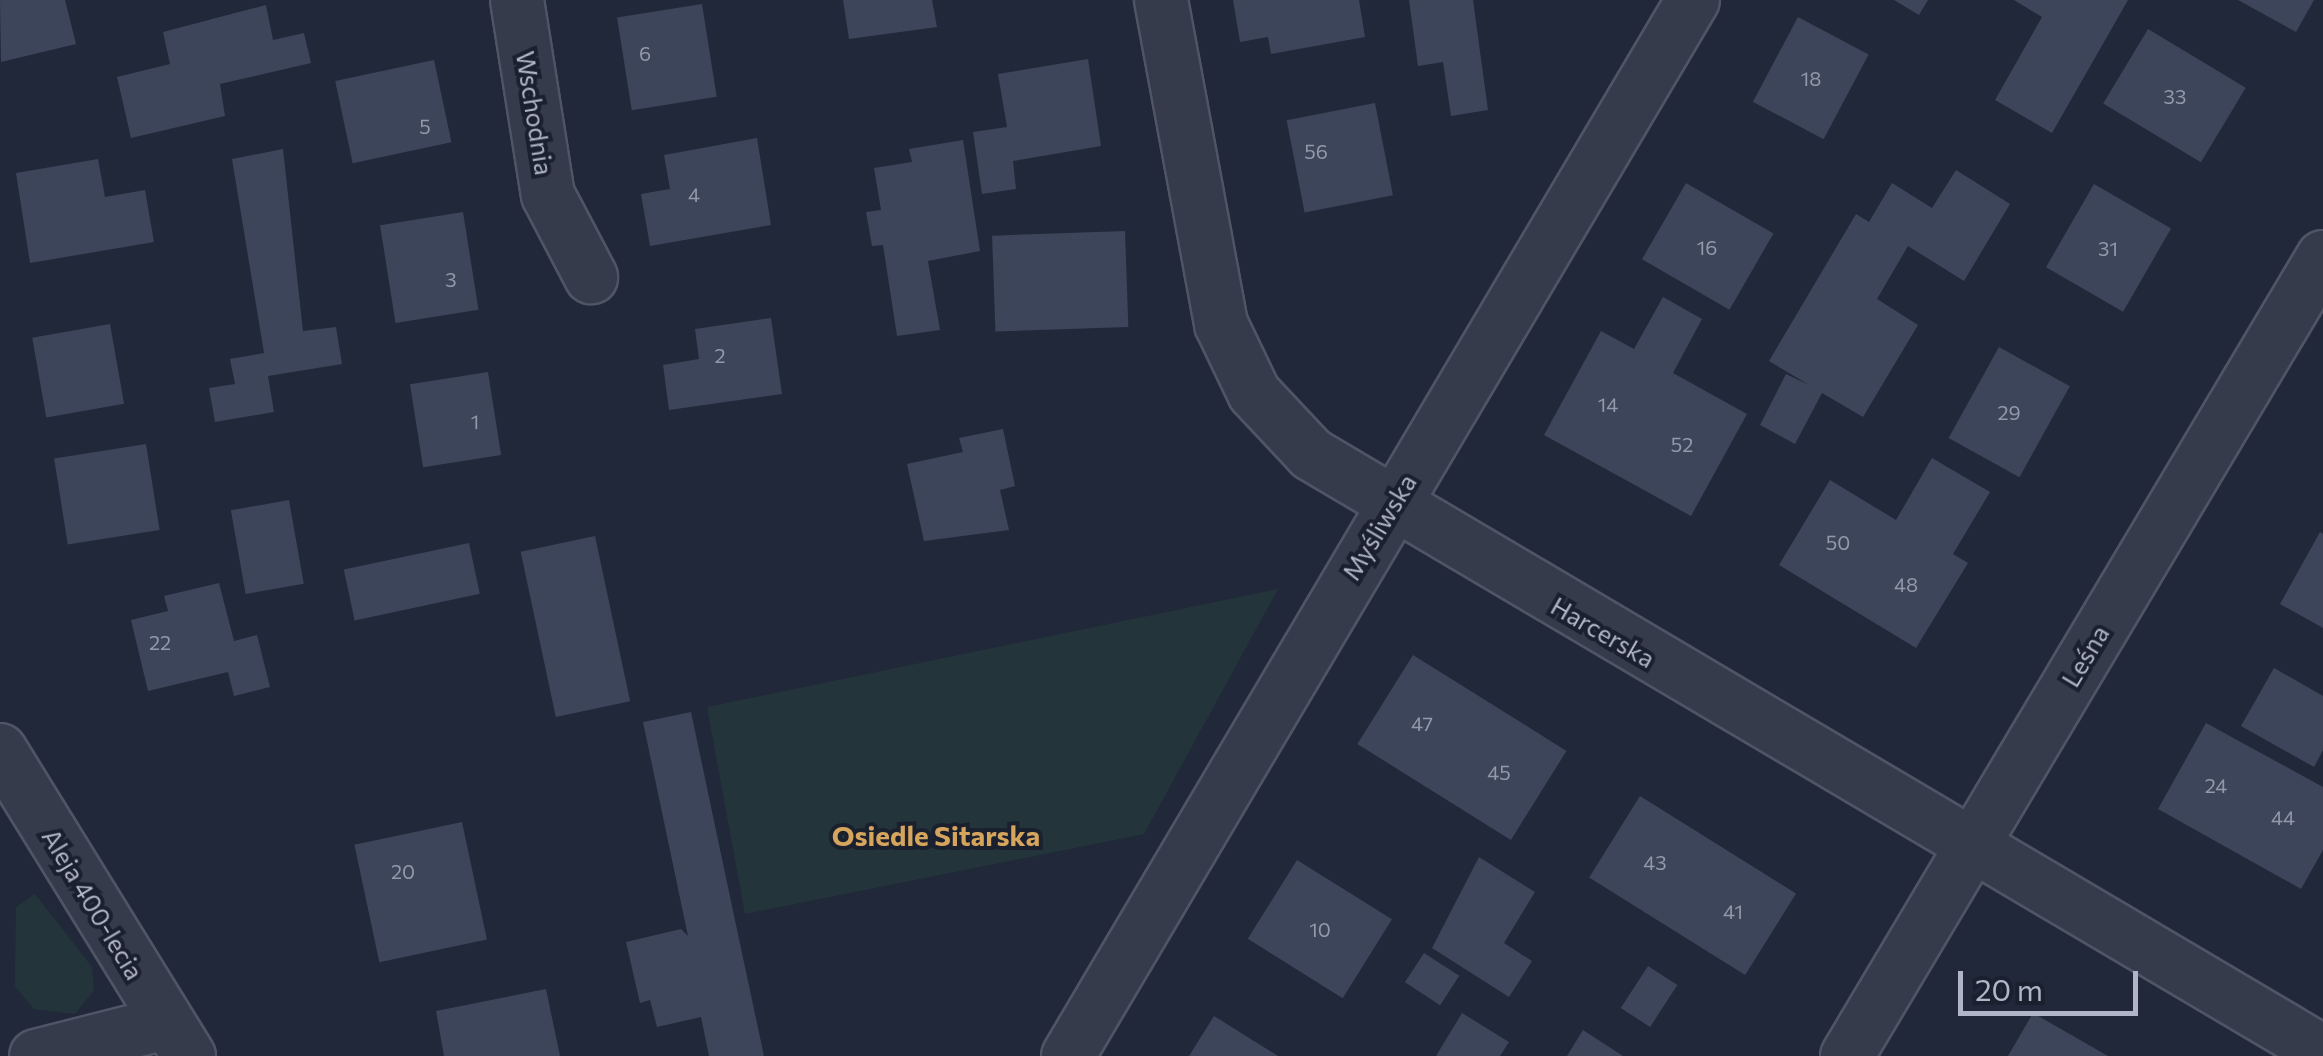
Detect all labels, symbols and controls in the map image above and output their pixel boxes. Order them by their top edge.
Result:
house number: 6 [639,41,651,65]
street label: Wschodnia [510,49,560,177]
house number: 18 [1801,66,1821,90]
house number: 33 [2164,84,2186,108]
house number: 5 [419,114,431,138]
house number: 56 [1304,139,1328,163]
house number: 4 [688,182,700,206]
house number: 16 [1697,235,1717,259]
house number: 31 [2098,236,2118,260]
house number: 3 [445,267,457,291]
house number: 2 [714,343,726,367]
house number: 14 [1598,392,1618,416]
house number: 29 [1997,400,2021,424]
house number: 1 [471,409,479,433]
house number: 52 [1671,432,1693,456]
street label: Myśliwska [1336,469,1422,585]
house number: 50 [1826,530,1850,554]
house number: 48 [1894,572,1918,596]
street label: Harcerska [1546,590,1660,674]
street label: Leśna [2055,620,2115,692]
house number: 22 [149,630,171,654]
house number: 47 [1411,711,1433,735]
house number: 45 [1487,760,1511,784]
house number: 24 [2205,773,2227,797]
house number: 44 [2271,805,2295,829]
district label: Osiedle Sitarska [832,818,1040,852]
street label: Aleja 400-lecia [36,823,150,985]
house number: 43 [1643,850,1667,874]
house number: 20 [391,859,415,883]
house number: 41 [1723,899,1743,923]
house number: 10 [1309,917,1331,941]
scale bar [1963,951,2143,1013]
text: 20 m [1975,970,2043,1007]

